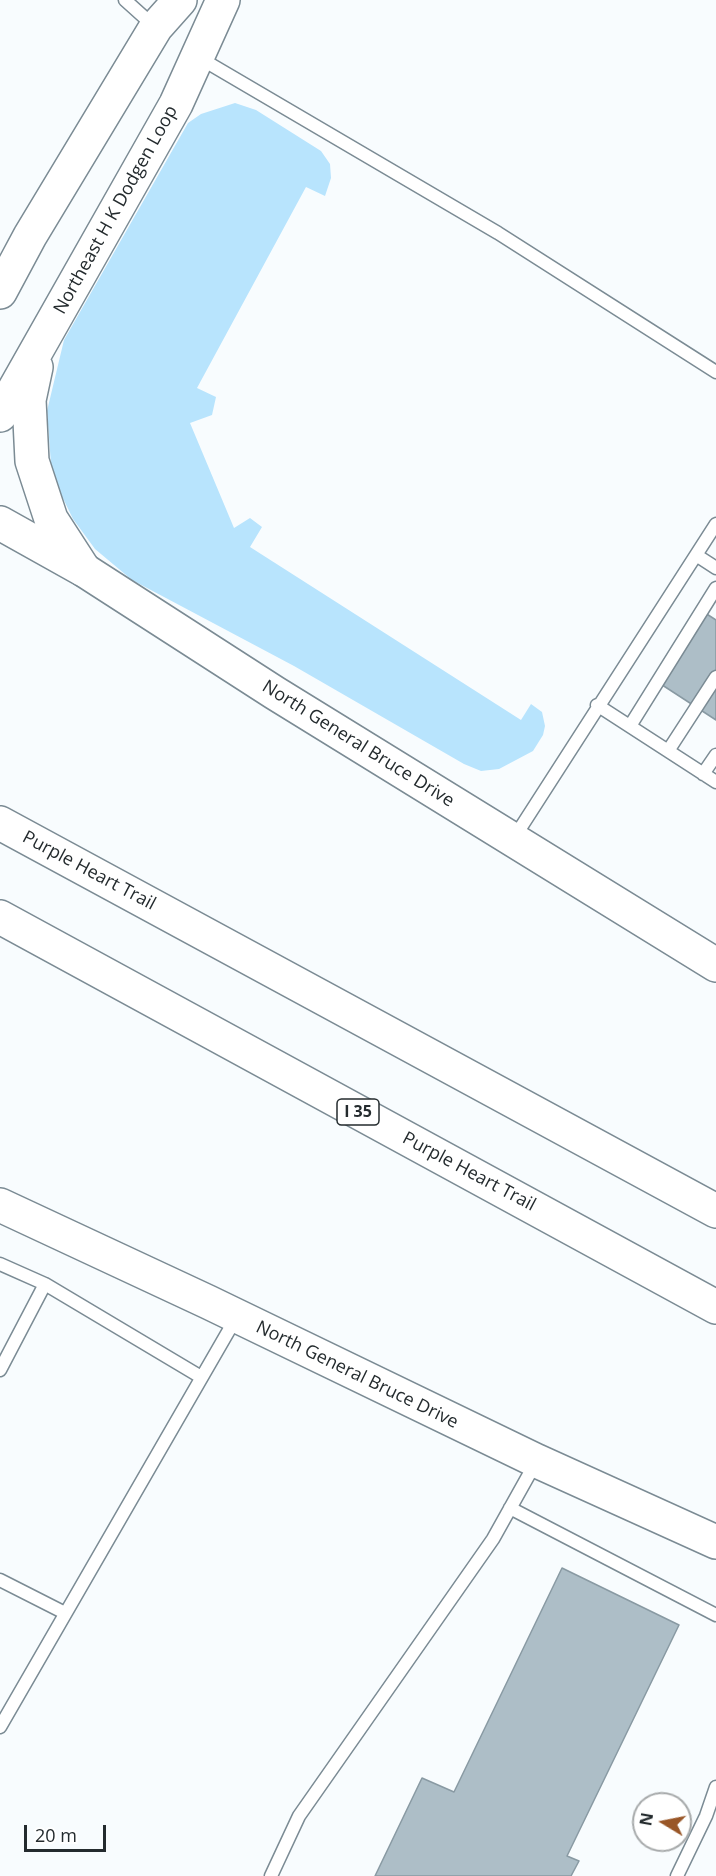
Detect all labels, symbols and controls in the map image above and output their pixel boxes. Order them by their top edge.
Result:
street label: Northeast H K Dodgen Loop [50,102,182,318]
street label: North General Bruce Drive [258,676,458,812]
street label: Purple Heart Trail [19,827,159,915]
road number: I 35 [337,1099,379,1125]
street label: Purple Heart Trail [399,1128,539,1216]
street label: North General Bruce Drive [252,1317,462,1433]
north arrow [632,1792,692,1852]
text: N [634,1811,658,1828]
scale bar [27,1813,110,1851]
text: 20 m [35,1823,77,1847]

